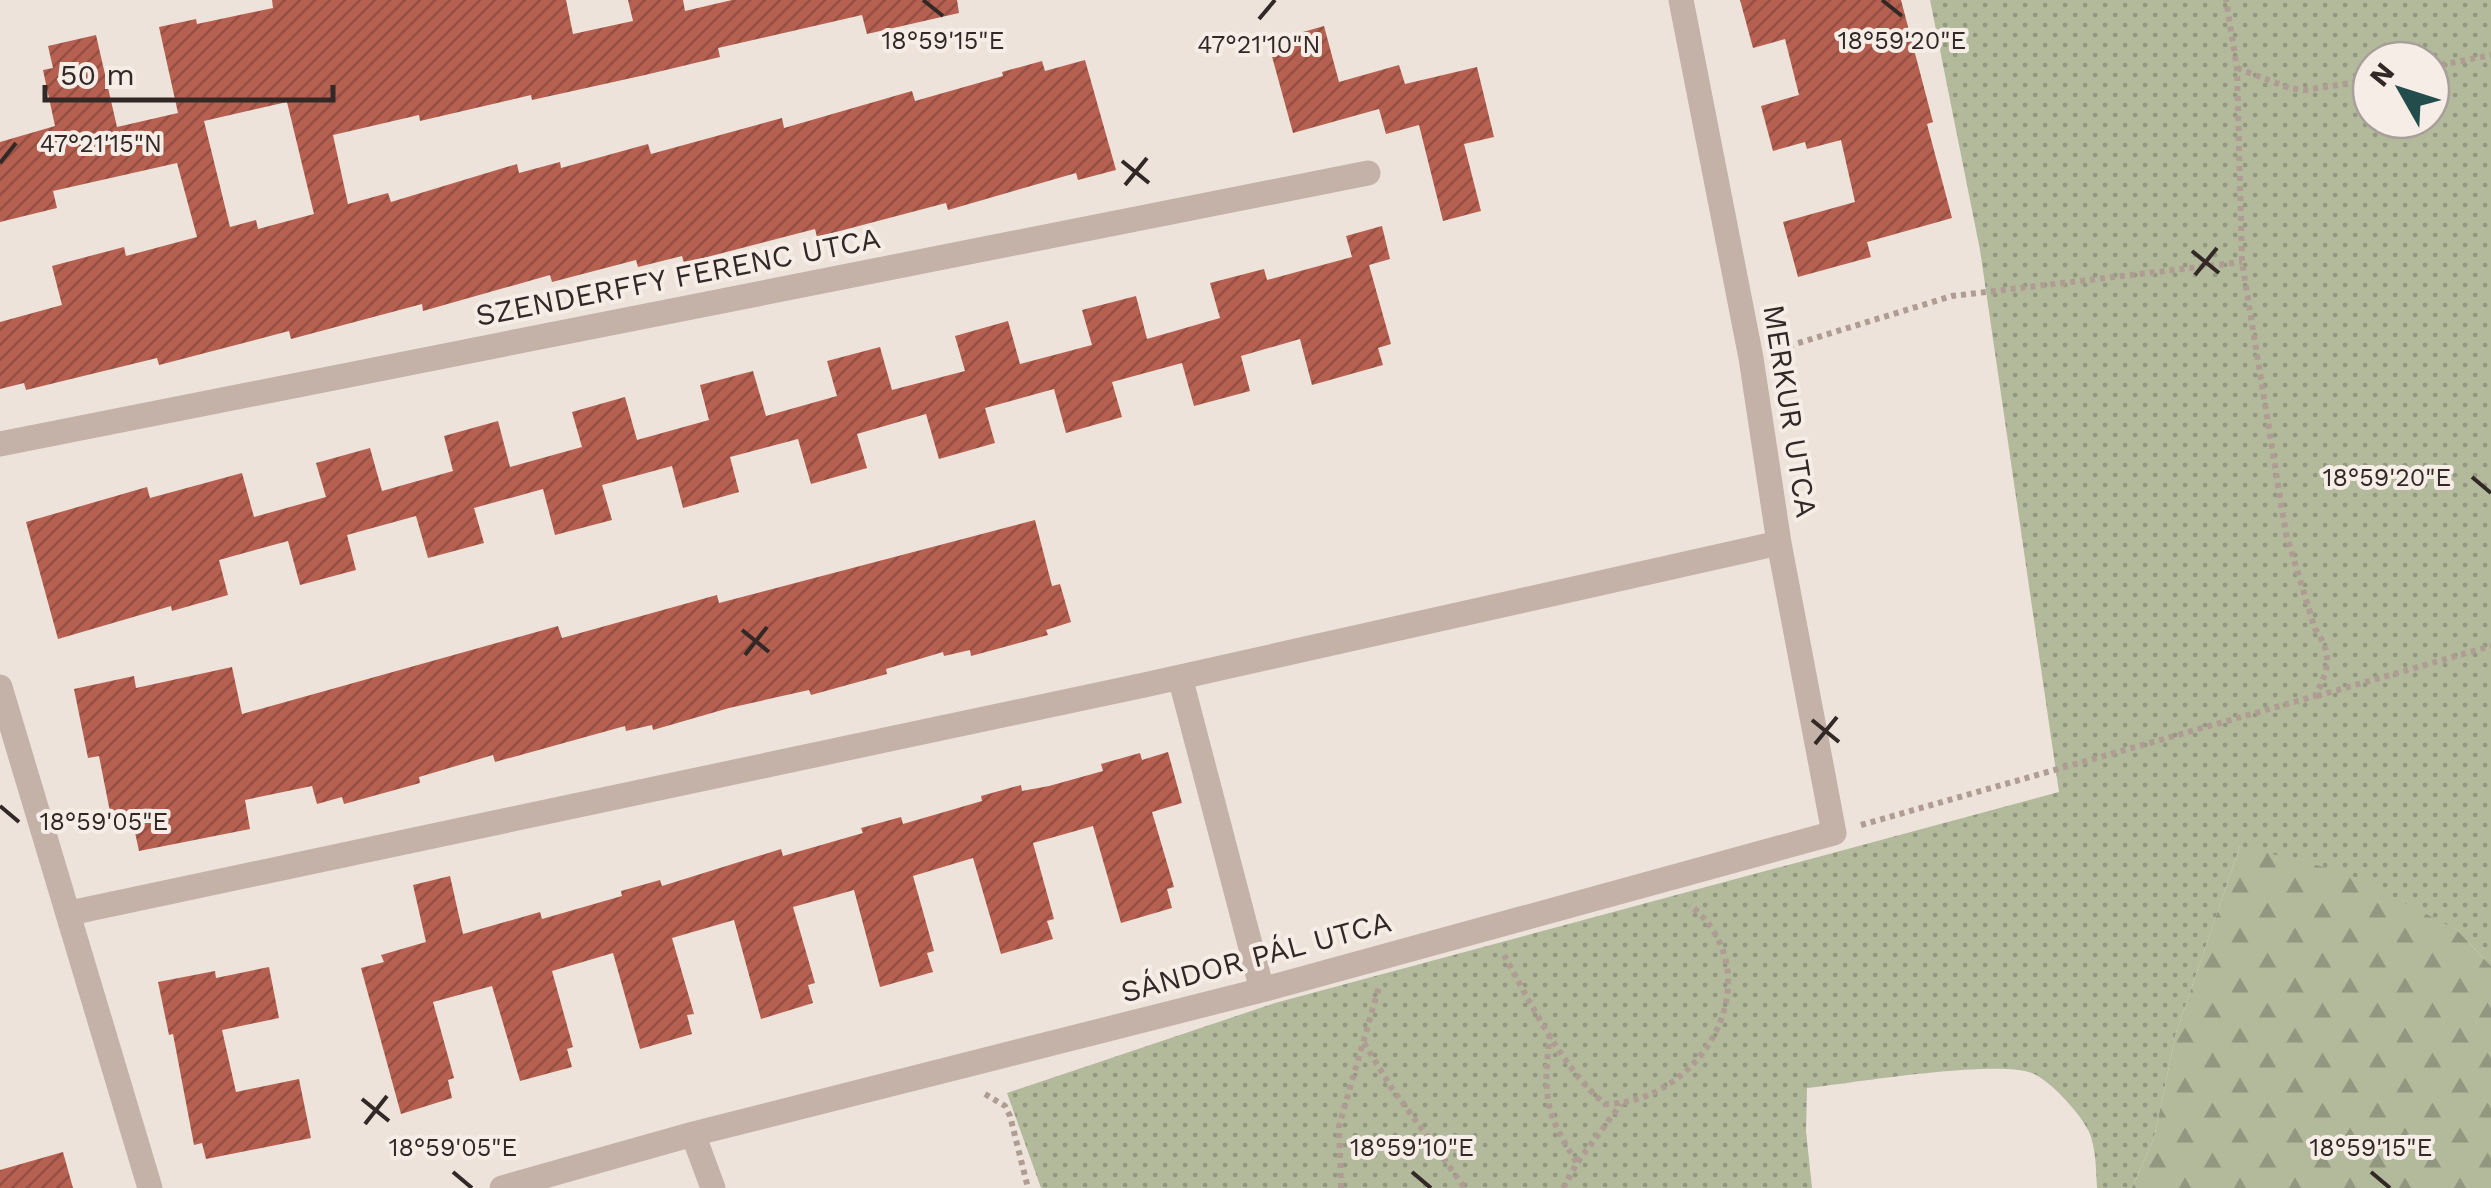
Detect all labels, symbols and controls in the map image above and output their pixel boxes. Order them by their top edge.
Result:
text: 18°59'15"E [882,26,1004,55]
text: 18°59'20"E [1838,26,1966,55]
text: 47°21'10"N [1197,30,1321,59]
scale bar [45,40,332,102]
north arrow [2351,40,2451,140]
text: N [2363,56,2401,93]
text: 50 m [60,57,135,92]
text: 47°21'15"N [40,129,162,158]
street label: SZENDERFFY FERENC UTCA [473,220,883,333]
street label: MERKUR UTCA [1756,302,1825,520]
text: 18°59'20"E [2323,463,2451,492]
text: 18°59'05"E [40,807,168,836]
street label: SÁNDOR PÁL UTCA [1117,904,1395,1009]
text: 18°59'05"E [389,1133,517,1162]
text: 18°59'10"E [1350,1133,1474,1162]
text: 18°59'15"E [2310,1133,2432,1162]

